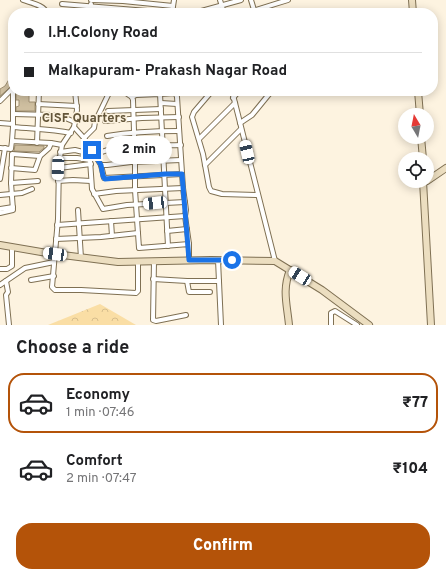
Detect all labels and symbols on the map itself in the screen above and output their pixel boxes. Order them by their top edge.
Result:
north arrow [398,108,434,144]
district label: CISF Quarters [42,111,126,127]
callout: 2 min [106,136,172,164]
car [238,139,256,165]
route end [83,141,101,159]
car [52,156,64,180]
car [142,196,168,210]
car [42,246,68,262]
route start [223,251,241,269]
car [287,265,313,287]

